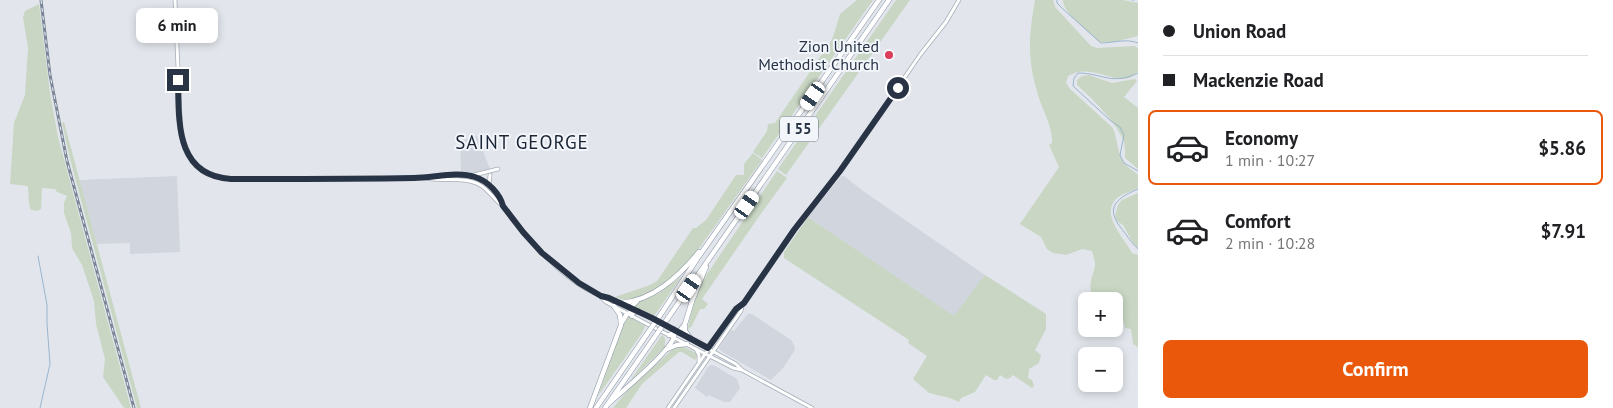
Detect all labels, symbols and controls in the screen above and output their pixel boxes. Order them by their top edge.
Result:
callout: 6 min [137,8,219,42]
text: 6 min [157,15,197,35]
text: Union Road [1193,19,1286,43]
place label: Zion United Methodist Church [758,36,879,74]
marker: Zion United Methodist Church [883,49,895,61]
text: Mackenzie Road [1193,68,1324,92]
route end [167,69,189,91]
route start [887,77,909,99]
car [798,79,827,113]
road number: I 55 [780,116,818,142]
icon: car [1165,125,1210,170]
text: Economy [1225,126,1298,150]
district label: SAINT GEORGE [455,130,589,154]
text: $5.86 [1538,136,1586,160]
text: 1 min · 10:27 [1225,150,1315,170]
car [732,188,761,222]
icon: car [1165,208,1210,253]
text: Comfort [1225,209,1291,233]
text: $7.91 [1540,219,1586,243]
text: 2 min · 10:28 [1225,233,1315,253]
car [674,271,703,305]
map controls [1078,292,1123,392]
button: + [1078,292,1123,337]
button: Confirm [1163,340,1588,398]
button: − [1078,347,1123,392]

